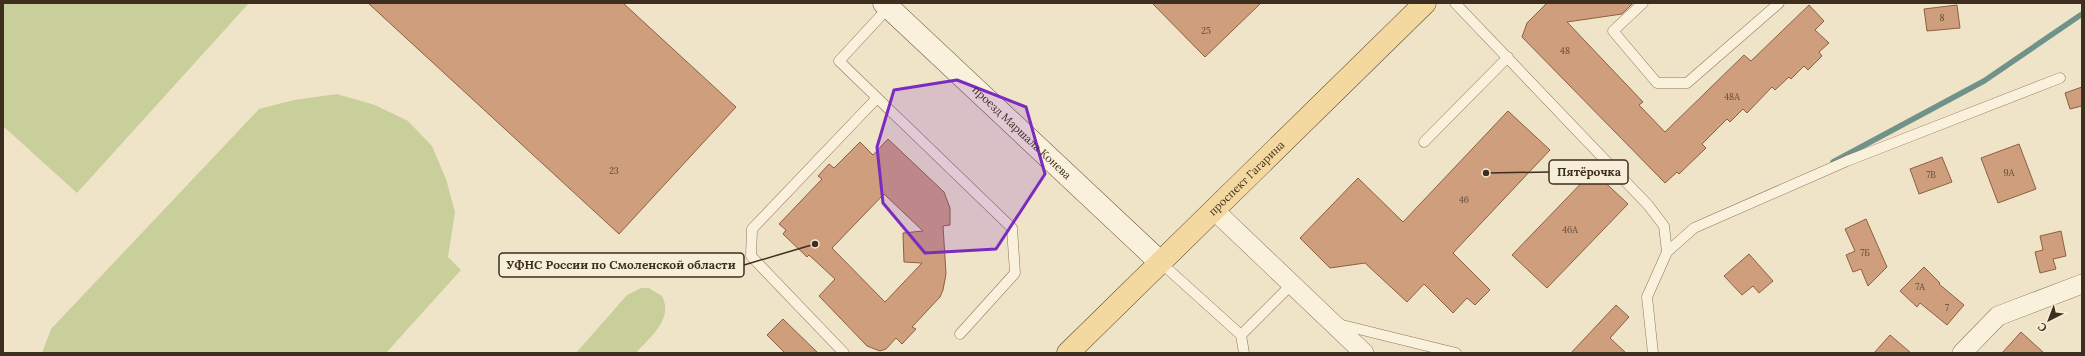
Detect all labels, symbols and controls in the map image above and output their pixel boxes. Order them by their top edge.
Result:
house number: 8 [1939,12,1945,23]
house number: 25 [1201,25,1211,36]
house number: 48 [1560,45,1570,56]
street label: проезд Маршала Конева [969,83,1074,182]
house number: 48А [1724,91,1740,102]
street label: проспект Гагарина [1206,137,1288,218]
callout: Пятёрочка [1549,160,1628,184]
text: Пятёрочка [1557,164,1622,179]
house number: 23 [609,165,619,176]
house number: 9А [2004,167,2015,178]
house number: 7В [1926,169,1936,180]
house number: 46 [1459,194,1469,205]
house number: 46А [1562,224,1578,235]
house number: 7Б [1860,247,1870,258]
callout: УФНС России по Смоленской области [499,253,744,277]
text: УФНС России по Смоленской области [506,257,736,272]
house number: 7А [1915,281,1925,292]
north arrow [2029,300,2069,340]
house number: 7 [1945,302,1949,313]
text: С [2034,319,2050,335]

